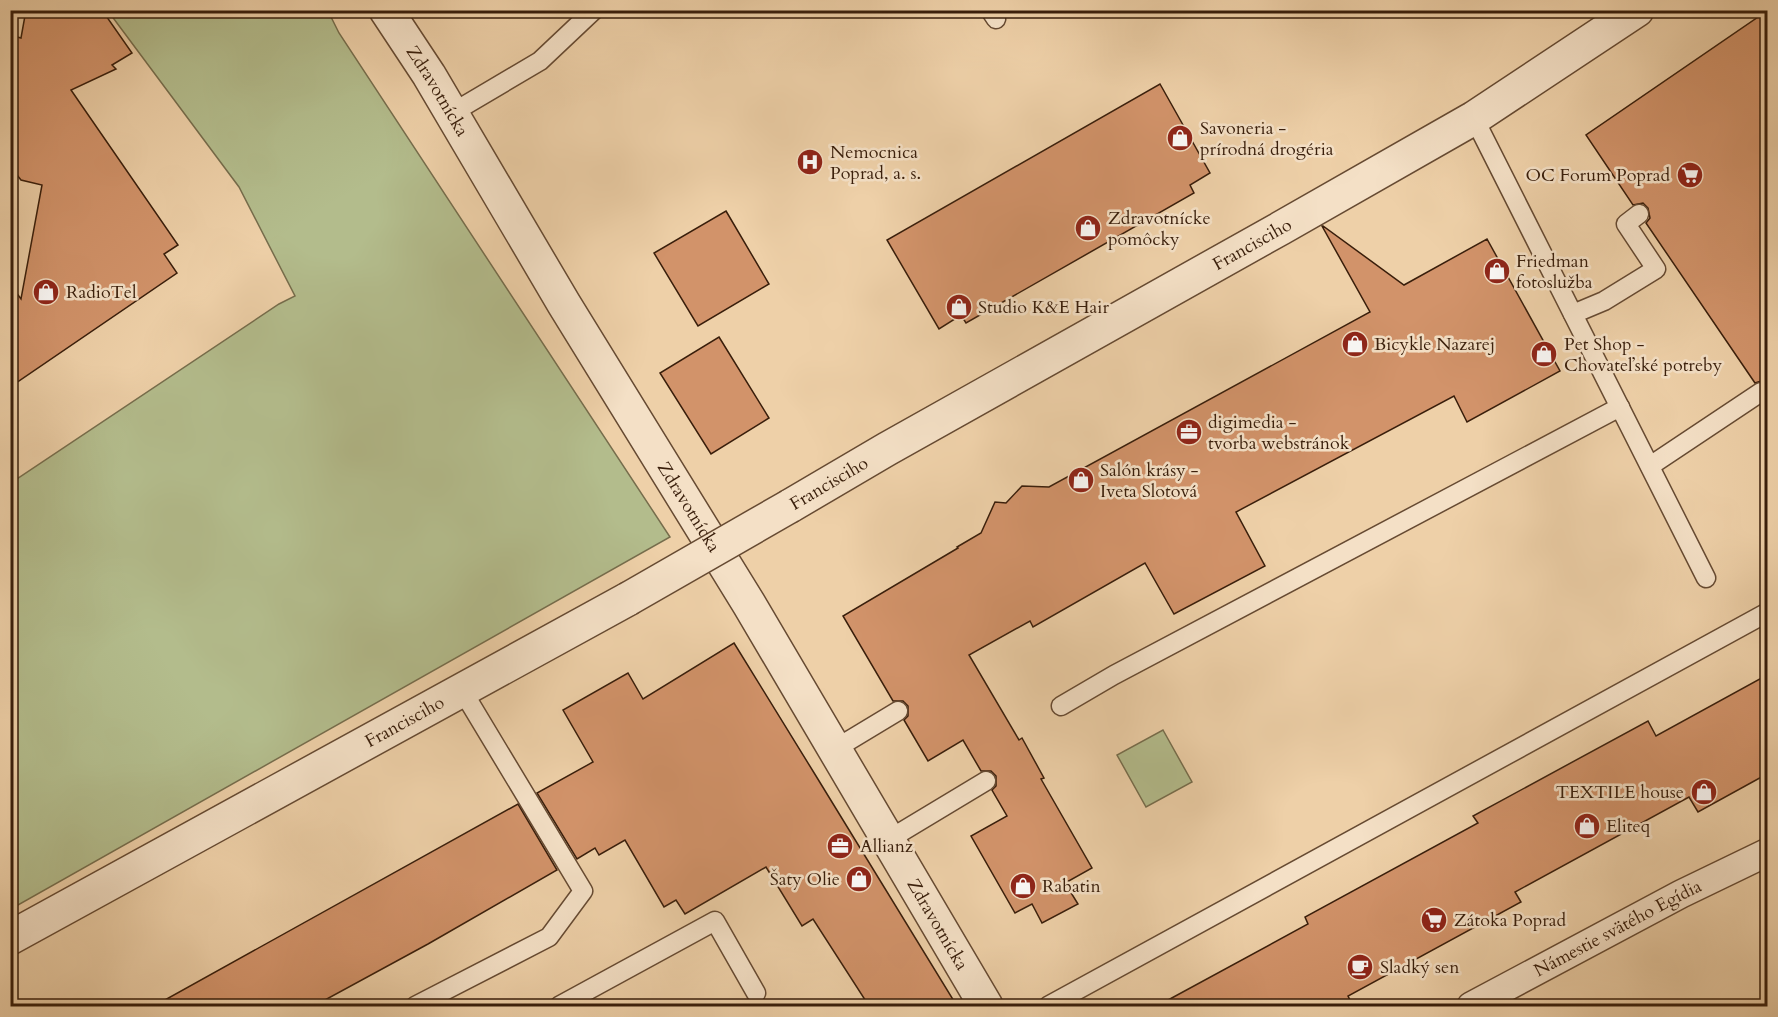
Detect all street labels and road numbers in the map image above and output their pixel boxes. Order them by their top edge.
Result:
street label: Zdravotnícka [400,41,475,141]
street label: Francisciho [1208,212,1297,277]
street label: Francisciho [785,451,873,516]
street label: Zdravotnícka [651,457,726,557]
street label: Francisciho [361,690,449,754]
street label: Zdravotnícka [901,874,974,975]
street label: Námestie svätého Egídia [1530,874,1706,983]

